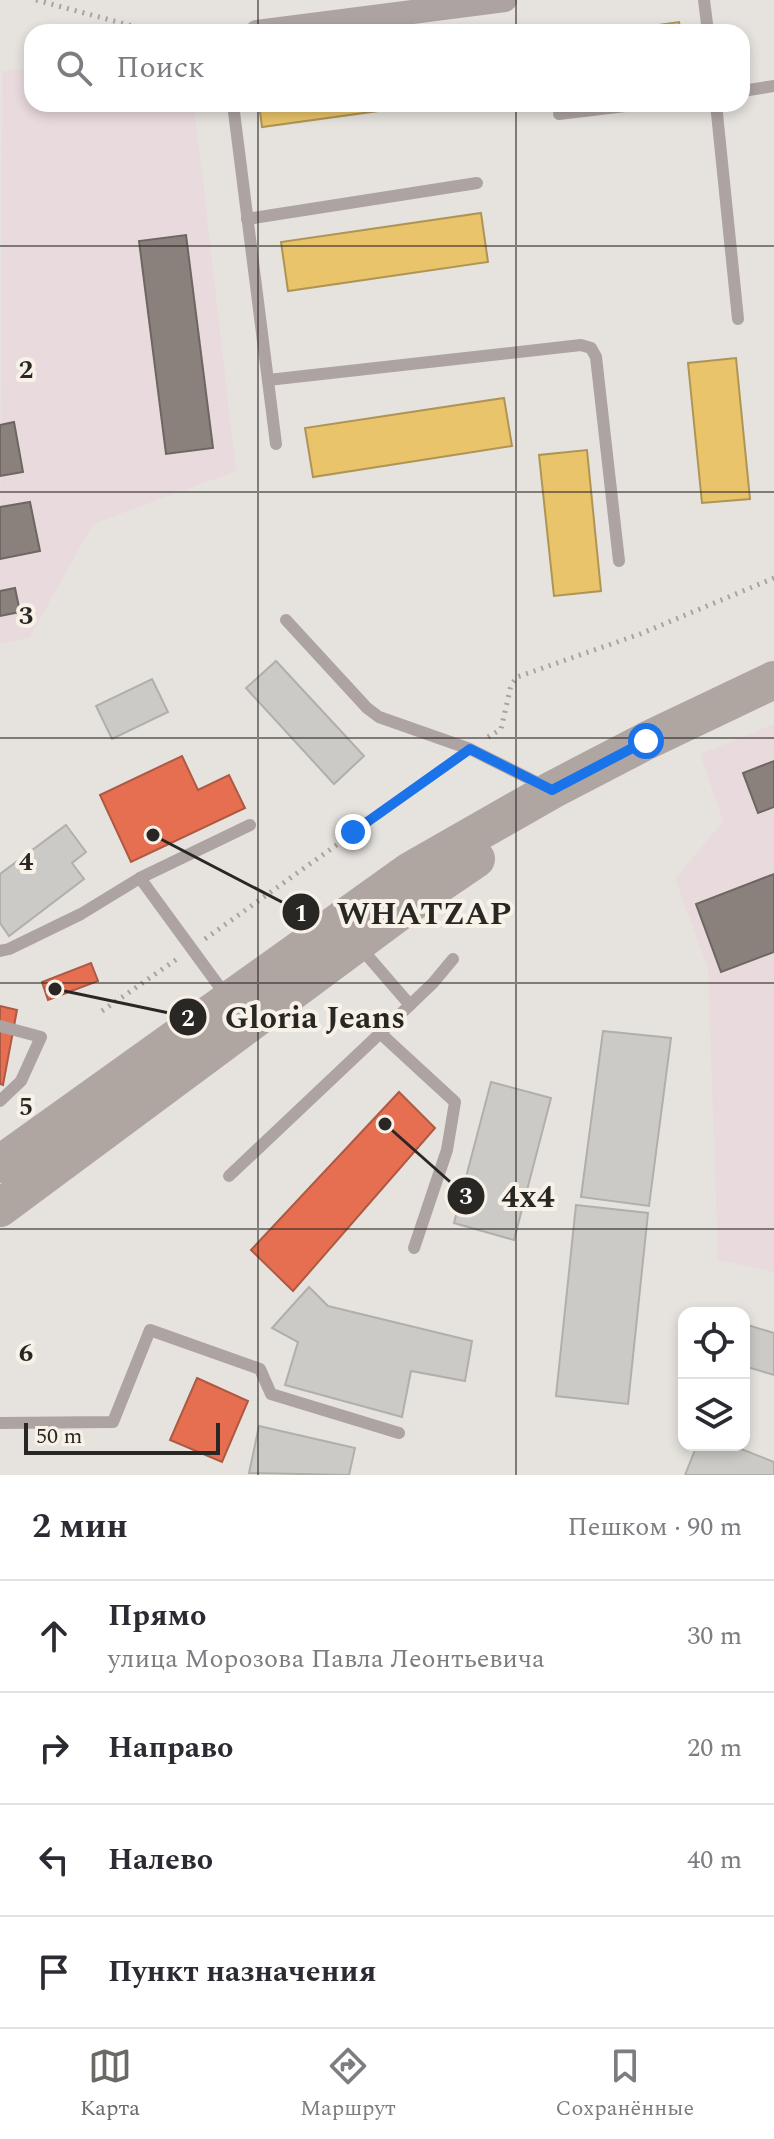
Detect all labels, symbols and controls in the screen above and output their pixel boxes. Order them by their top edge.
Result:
search box [24,24,750,112]
text: Поиск [116,45,205,91]
icon: search [52,46,96,90]
text: 2 [19,350,33,390]
text: 3 [19,596,33,636]
route start [628,723,664,759]
route end [335,814,371,850]
text: 4 [19,842,34,882]
callout: WHATZAP [281,884,527,940]
text: WHATZAP [337,890,511,939]
text: 1 [294,896,308,932]
callout: Gloria Jeans [168,989,421,1045]
text: Gloria Jeans [225,994,405,1043]
text: 2 [181,1001,195,1037]
text: 5 [19,1087,33,1127]
callout: 4х4 [446,1168,571,1224]
text: 4х4 [501,1173,555,1222]
text: 3 [459,1179,473,1215]
map controls [678,1307,750,1451]
button: locate [678,1307,750,1379]
text: 6 [19,1333,33,1373]
button: layers [678,1379,750,1451]
scale bar [24,1419,220,1455]
text: 50 m [36,1420,82,1453]
text: 2 мин [32,1501,128,1553]
text: Пешком · 90 m [568,1507,742,1547]
text: Прямо [108,1593,206,1639]
icon: ahead [32,1614,76,1658]
text: 30 m [687,1616,742,1656]
text: улица Морозова Павла Леонтьевича [108,1639,545,1679]
text: Направо [108,1725,233,1771]
icon: right [32,1726,76,1770]
text: 20 m [687,1728,742,1768]
text: Налево [108,1837,213,1883]
icon: left [32,1838,76,1882]
text: 40 m [687,1840,742,1880]
text: Пункт назначения [108,1949,376,1995]
icon: arrive [32,1950,76,1994]
tab: Карта [80,2044,140,2125]
tab: Маршрут [300,2044,396,2125]
tab: Сохранённые [556,2044,694,2125]

